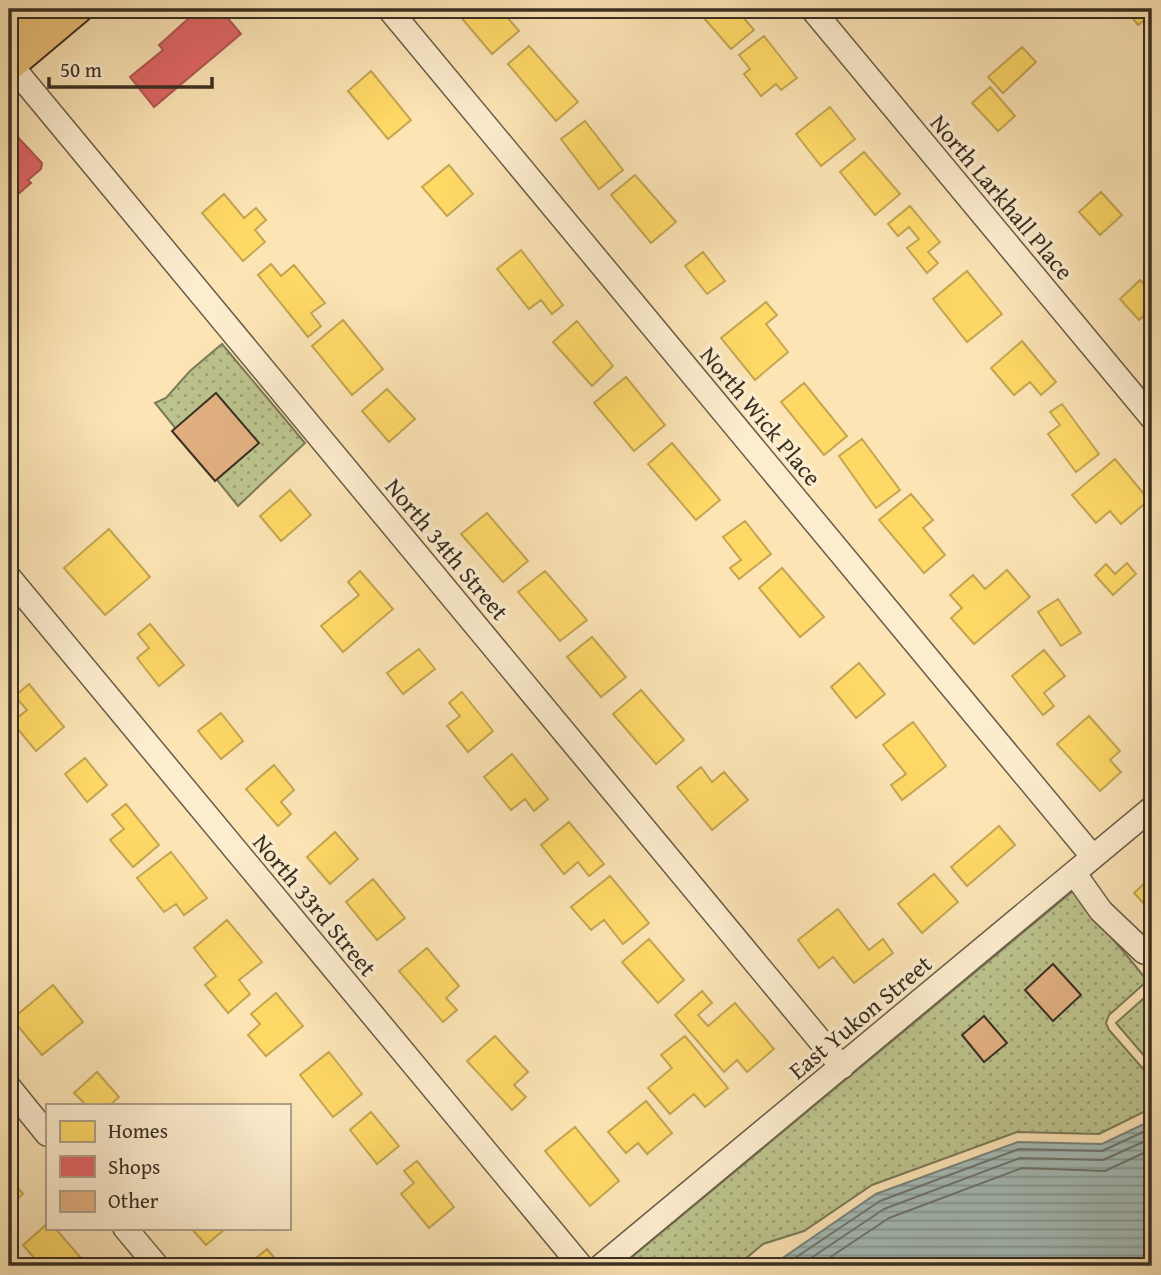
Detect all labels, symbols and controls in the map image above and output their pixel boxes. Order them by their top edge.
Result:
scale bar [49,46,212,90]
text: 50 m [60,54,102,85]
street label: North Larkhall Place [922,107,1082,287]
street label: North Wick Place [692,339,830,493]
street label: North 34th Street [377,470,517,628]
street label: North 33rd Street [245,826,386,984]
street label: East Yukon Street [781,946,940,1087]
legend [46,1104,290,1230]
text: Homes [108,1115,168,1146]
text: Shops [108,1151,160,1182]
text: Other [108,1185,159,1216]

